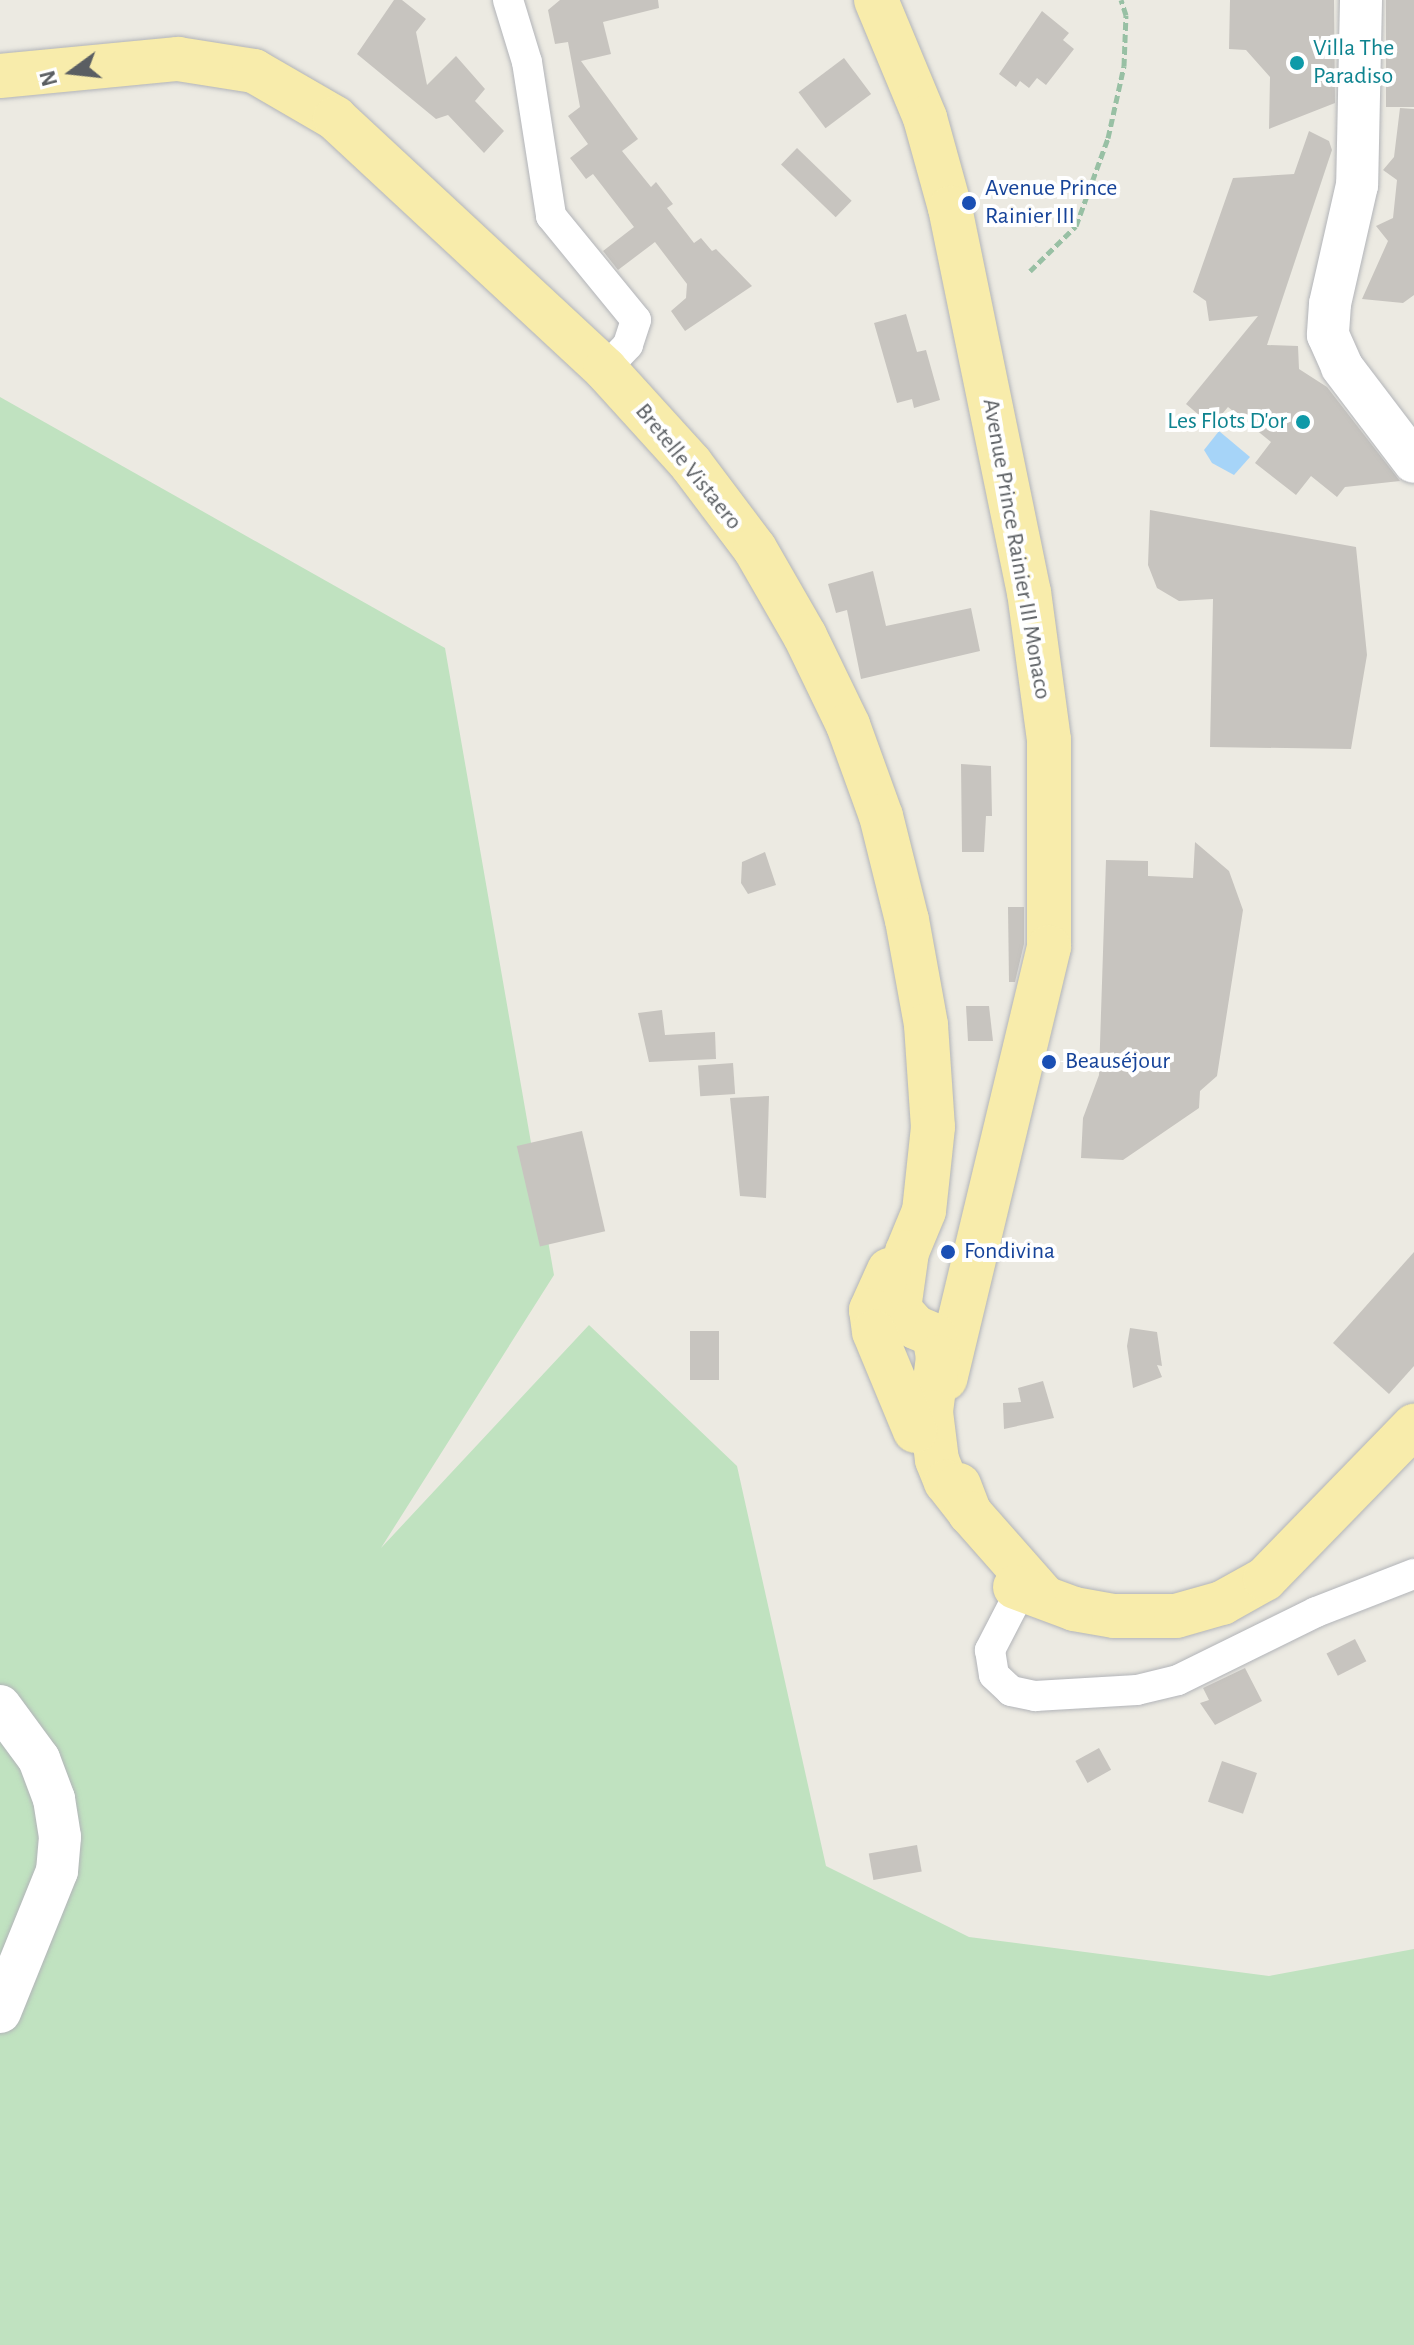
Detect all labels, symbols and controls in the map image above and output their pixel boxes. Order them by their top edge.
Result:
north arrow [32,32,112,112]
place label: Villa The Paradiso [1313,35,1394,91]
marker: Villa The Paradiso [1288,54,1306,72]
text: N [36,68,61,88]
place label: Avenue Prince Rainier III [985,175,1117,231]
marker: Avenue Prince Rainier III [960,194,978,212]
street label: Avenue Prince Rainier III Monaco [975,396,1057,702]
street label: Bretelle Vistaero [628,398,748,536]
place label: Les Flots D'or [1167,408,1287,436]
marker: Les Flots D'or [1294,413,1312,431]
place label: Beauséjour [1065,1048,1170,1076]
marker: Beauséjour [1040,1053,1058,1071]
place label: Fondivina [964,1238,1055,1266]
marker: Fondivina [939,1243,957,1261]

